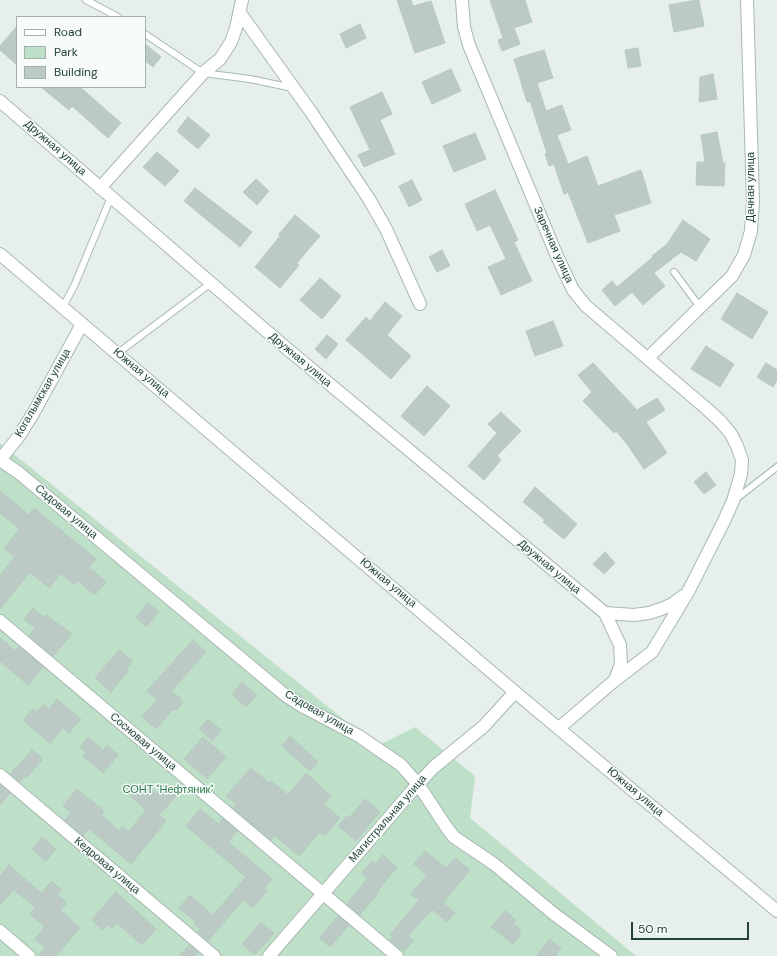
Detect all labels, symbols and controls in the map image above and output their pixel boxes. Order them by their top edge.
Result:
legend [16,16,146,88]
text: Road [54,24,82,40]
text: Park [54,44,78,60]
text: Building [54,64,98,80]
street label: Дружная улица [21,118,89,178]
street label: Дачная улица [744,152,758,222]
street label: Заречная улица [530,205,576,285]
street label: Дружная улица [266,330,334,390]
street label: Когалымская улица [12,346,74,440]
street label: Южная улица [110,346,172,400]
street label: Садовая улица [32,482,100,542]
street label: Дружная улица [515,537,583,597]
street label: Южная улица [357,556,419,610]
street label: Садовая улица [282,688,356,738]
street label: Сосновая улица [107,710,179,774]
street label: Южная улица [604,765,666,819]
street label: Магистральная улица [346,772,430,866]
park label: СОНТ "Нефтяник" [122,783,214,797]
street label: Кедровая улица [71,835,143,897]
scale bar [633,914,751,940]
text: 50 m [638,921,667,937]

